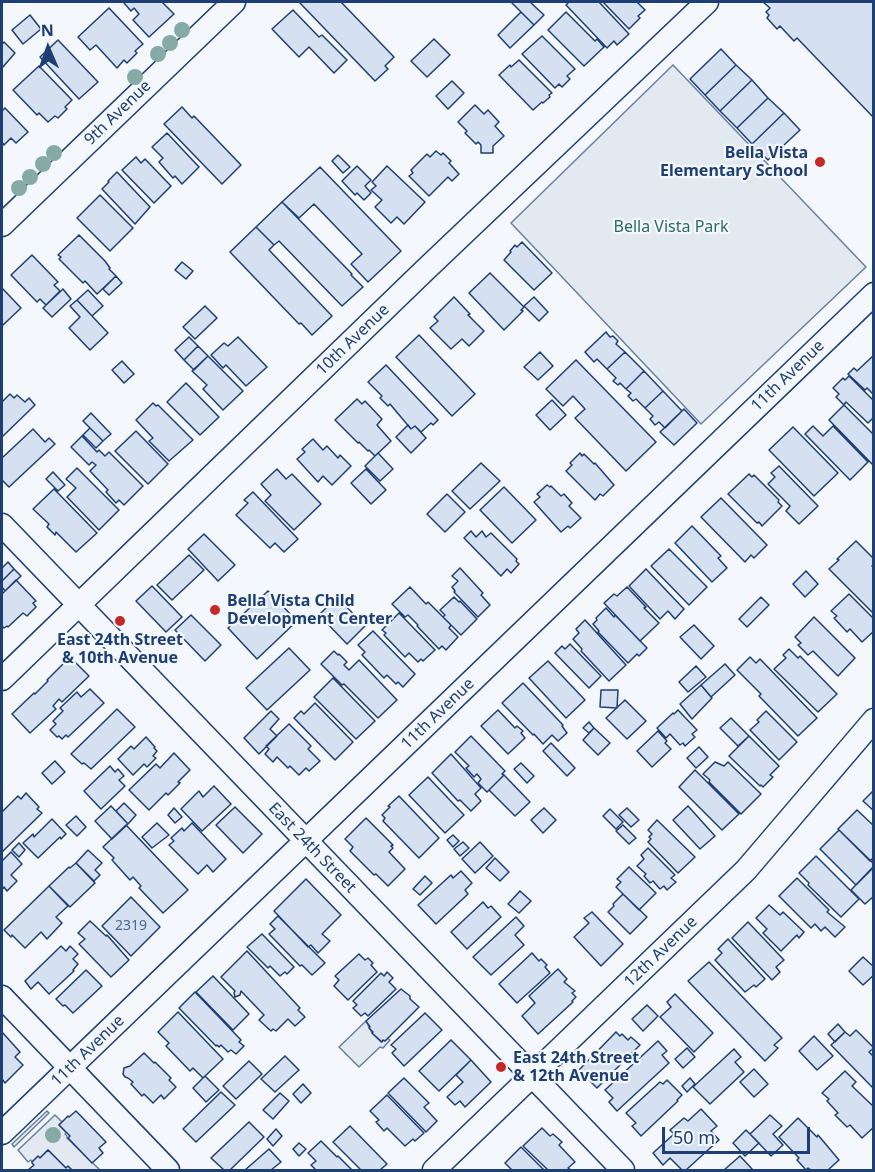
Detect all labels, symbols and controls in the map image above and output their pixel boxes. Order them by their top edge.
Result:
north arrow [18,18,78,78]
text: N [40,19,54,41]
street label: 9th Avenue [81,77,155,149]
place label: Bella Vista Elementary School [660,143,808,181]
marker: Bella Vista Elementary School [813,155,827,169]
park label: Bella Vista Park [614,217,728,237]
street label: 10th Avenue [312,300,394,380]
street label: 11th Avenue [747,336,829,416]
place label: Bella Vista Child Development Center [227,591,392,629]
marker: Bella Vista Child Development Center [208,603,222,617]
marker: East 24th Street & 10th Avenue [113,614,127,628]
place label: East 24th Street & 10th Avenue [57,630,183,668]
street label: 11th Avenue [397,674,479,754]
street label: East 24th Street [264,799,360,897]
street label: 12th Avenue [620,912,702,992]
house number: 2319 [115,918,147,934]
street label: 11th Avenue [47,1011,129,1091]
place label: East 24th Street & 12th Avenue [513,1048,639,1086]
marker: East 24th Street & 12th Avenue [494,1060,508,1074]
scale bar [665,1115,814,1153]
text: 50 m [673,1125,715,1149]

